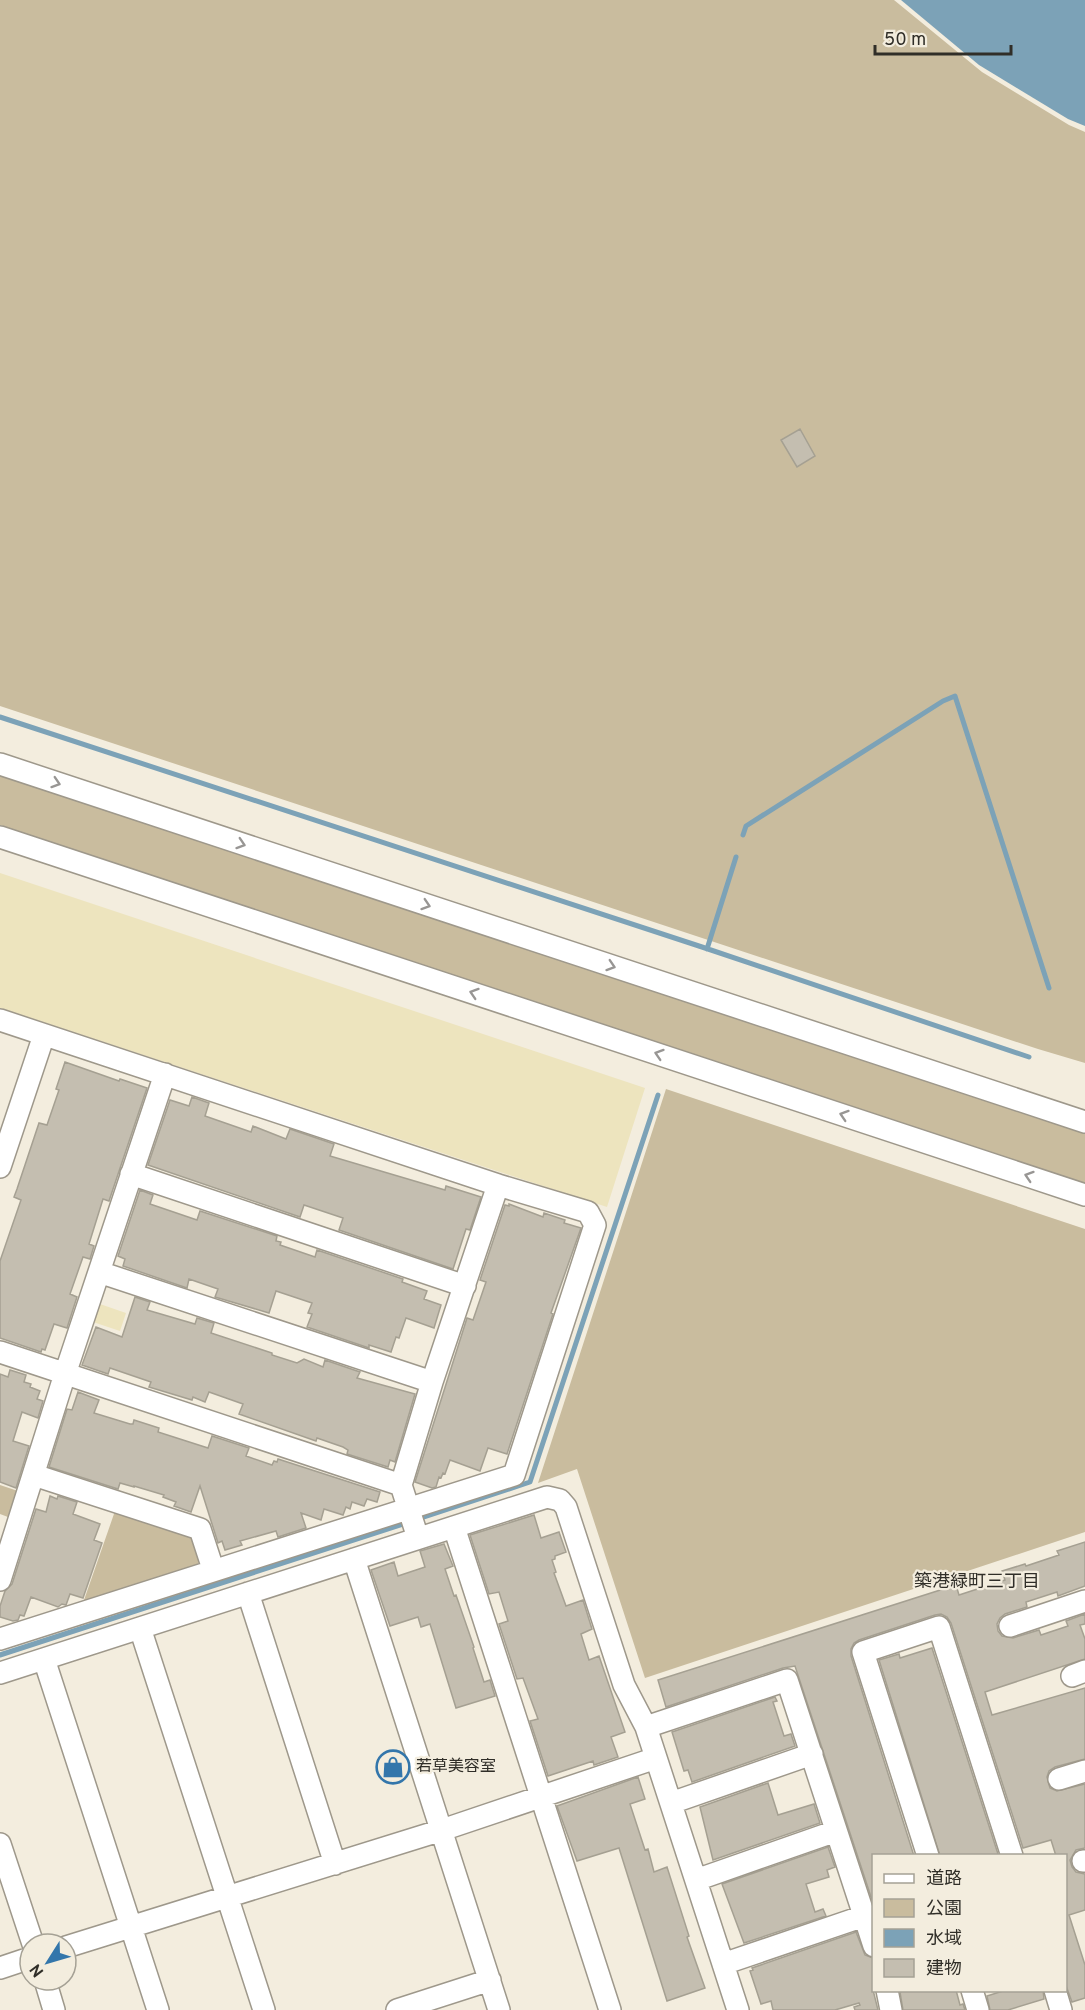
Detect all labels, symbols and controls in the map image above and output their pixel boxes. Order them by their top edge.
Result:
scale bar [875,18,1012,56]
text: 50 m [884,29,926,52]
one-way arrow [50,775,61,788]
one-way arrow [235,836,246,849]
one-way arrow [420,898,431,910]
one-way arrow [605,959,616,971]
one-way arrow [469,988,480,1001]
one-way arrow [654,1049,665,1062]
one-way arrow [839,1110,850,1123]
one-way arrow [1025,1171,1035,1184]
district label: 築港緑町三丁目 [914,1571,1040,1594]
shop icon: 若草美容室 [375,1749,411,1785]
place label: 若草美容室 [416,1757,496,1777]
legend [872,1854,1067,1992]
text: 道路 [926,1868,962,1891]
text: 公園 [926,1898,962,1921]
text: 水域 [926,1928,962,1951]
north arrow [18,1932,78,1992]
text: 建物 [926,1958,962,1981]
text: N [26,1959,49,1980]

